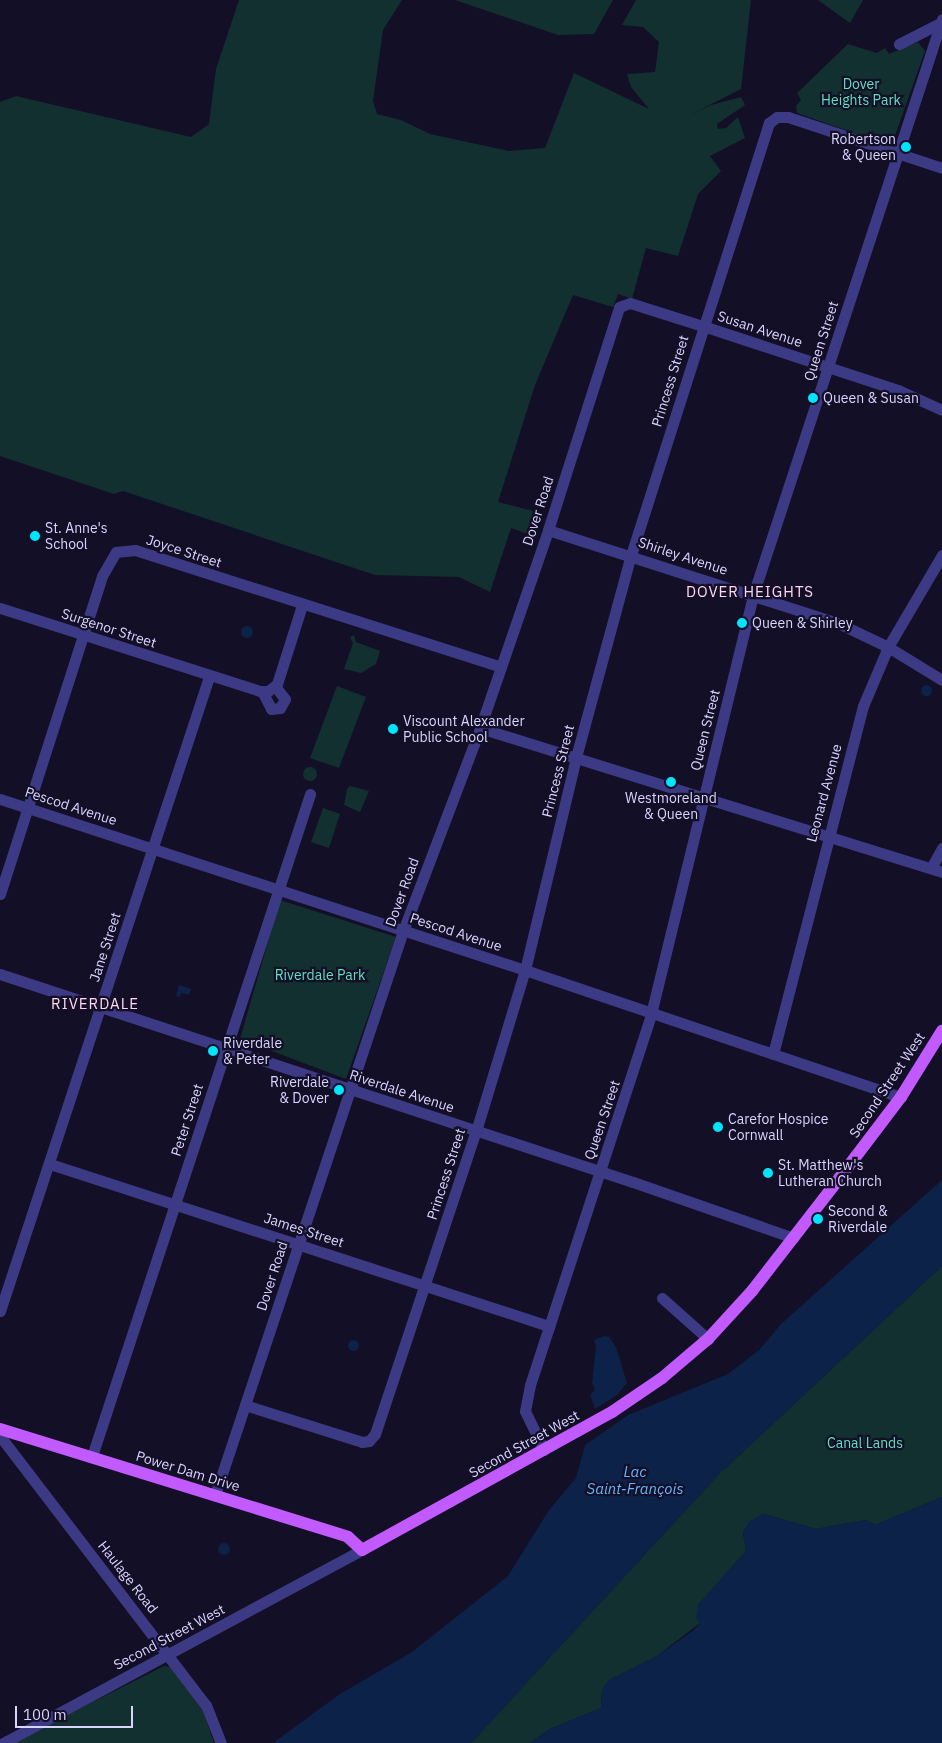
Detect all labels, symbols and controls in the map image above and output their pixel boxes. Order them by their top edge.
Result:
park label: Dover Heights Park [821,76,901,108]
place label: Robertson & Queen [831,131,896,164]
marker: Robertson & Queen [900,141,912,153]
street label: Queen Street [800,299,842,383]
street label: Susan Avenue [715,307,805,351]
street label: Princess Street [648,333,692,429]
place label: Queen & Susan [823,390,919,406]
marker: Queen & Susan [807,392,819,404]
street label: Dover Road [519,474,557,548]
place label: St. Anne's School [45,520,108,552]
marker: St. Anne's School [29,530,41,542]
street label: Joyce Street [144,531,224,571]
street label: Shirley Avenue [636,534,730,578]
district label: DOVER HEIGHTS [684,583,816,601]
street label: Surgenor Street [60,605,158,651]
place label: Queen & Shirley [752,615,853,631]
marker: Queen & Shirley [736,617,748,629]
street label: Queen Street [687,688,723,772]
place label: Viscount Alexander Public School [403,713,525,746]
marker: Viscount Alexander Public School [387,723,399,735]
street label: Princess Street [538,723,578,819]
street label: Leonard Avenue [803,742,845,844]
marker: Westmoreland & Queen [665,776,677,788]
street label: Pescod Avenue [23,783,119,829]
place label: Westmoreland & Queen [625,790,717,822]
street label: Dover Road [382,855,422,929]
street label: Pescod Avenue [408,909,504,955]
street label: Jane Street [86,910,124,984]
park label: Riverdale Park [275,967,365,983]
district label: RIVERDALE [50,995,140,1013]
street label: Second Street West [846,1029,928,1141]
place label: Riverdale & Peter [223,1035,282,1068]
marker: Riverdale & Peter [207,1045,219,1057]
street label: Riverdale Avenue [348,1066,456,1116]
place label: Riverdale & Dover [270,1074,329,1106]
street label: Queen Street [581,1078,623,1162]
street label: Peter Street [167,1082,207,1158]
marker: Riverdale & Dover [333,1084,345,1096]
place label: Carefor Hospice Cornwall [728,1111,829,1144]
marker: Carefor Hospice Cornwall [712,1121,724,1133]
street label: Princess Street [423,1126,469,1222]
place label: St. Matthew's Lutheran Church [778,1157,882,1190]
marker: St. Matthew's Lutheran Church [762,1167,774,1179]
place label: Second & Riverdale [828,1203,888,1236]
street label: James Street [262,1209,346,1251]
marker: Second & Riverdale [812,1213,824,1225]
street label: Dover Road [253,1239,291,1313]
street label: Second Street West [466,1407,582,1481]
park label: Canal Lands [827,1435,903,1451]
street label: Power Dam Drive [134,1447,242,1495]
water label: Lac Saint-François [587,1462,683,1497]
street label: Haulage Road [95,1538,161,1616]
street label: Second Street West [111,1601,227,1673]
scale bar [18,1696,135,1728]
text: 100 m [23,1705,67,1724]

